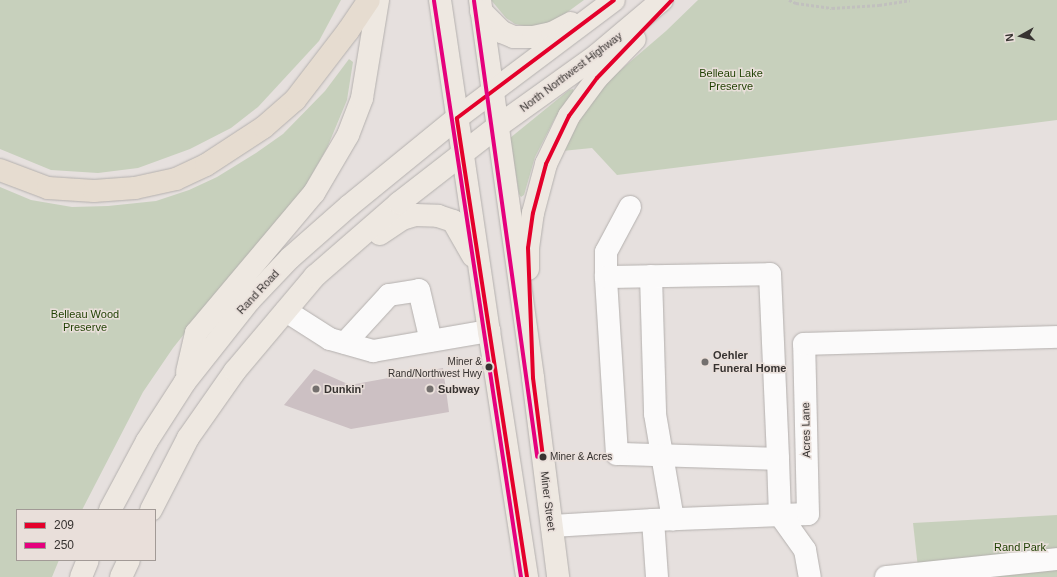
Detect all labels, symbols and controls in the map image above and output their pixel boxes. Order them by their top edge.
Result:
north arrow [1001,16,1041,56]
street label: North Northwest Highway [517,29,625,115]
text: N [1003,33,1016,42]
park label: Belleau Lake Preserve [699,67,763,93]
street label: Rand Road [234,267,282,317]
park label: Belleau Wood Preserve [51,308,119,334]
place label: Oehler Funeral Home [713,349,786,375]
place label: Miner & Rand/Northwest Hwy [388,355,482,378]
marker: Oehler Funeral Home [700,357,710,367]
marker: Miner & Rand/Northwest Hwy [484,362,494,372]
place label: Dunkin' [324,382,364,396]
place label: Subway [438,382,480,396]
marker: Dunkin' [311,384,321,394]
marker: Subway [425,384,435,394]
street label: Acres Lane [799,402,813,458]
place label: Miner & Acres [550,451,613,463]
marker: Miner & Acres [538,452,548,462]
street label: Miner Street [538,470,558,532]
legend [16,509,156,561]
text: 209 [54,518,74,532]
text: 250 [54,538,74,552]
park label: Rand Park [994,540,1046,554]

